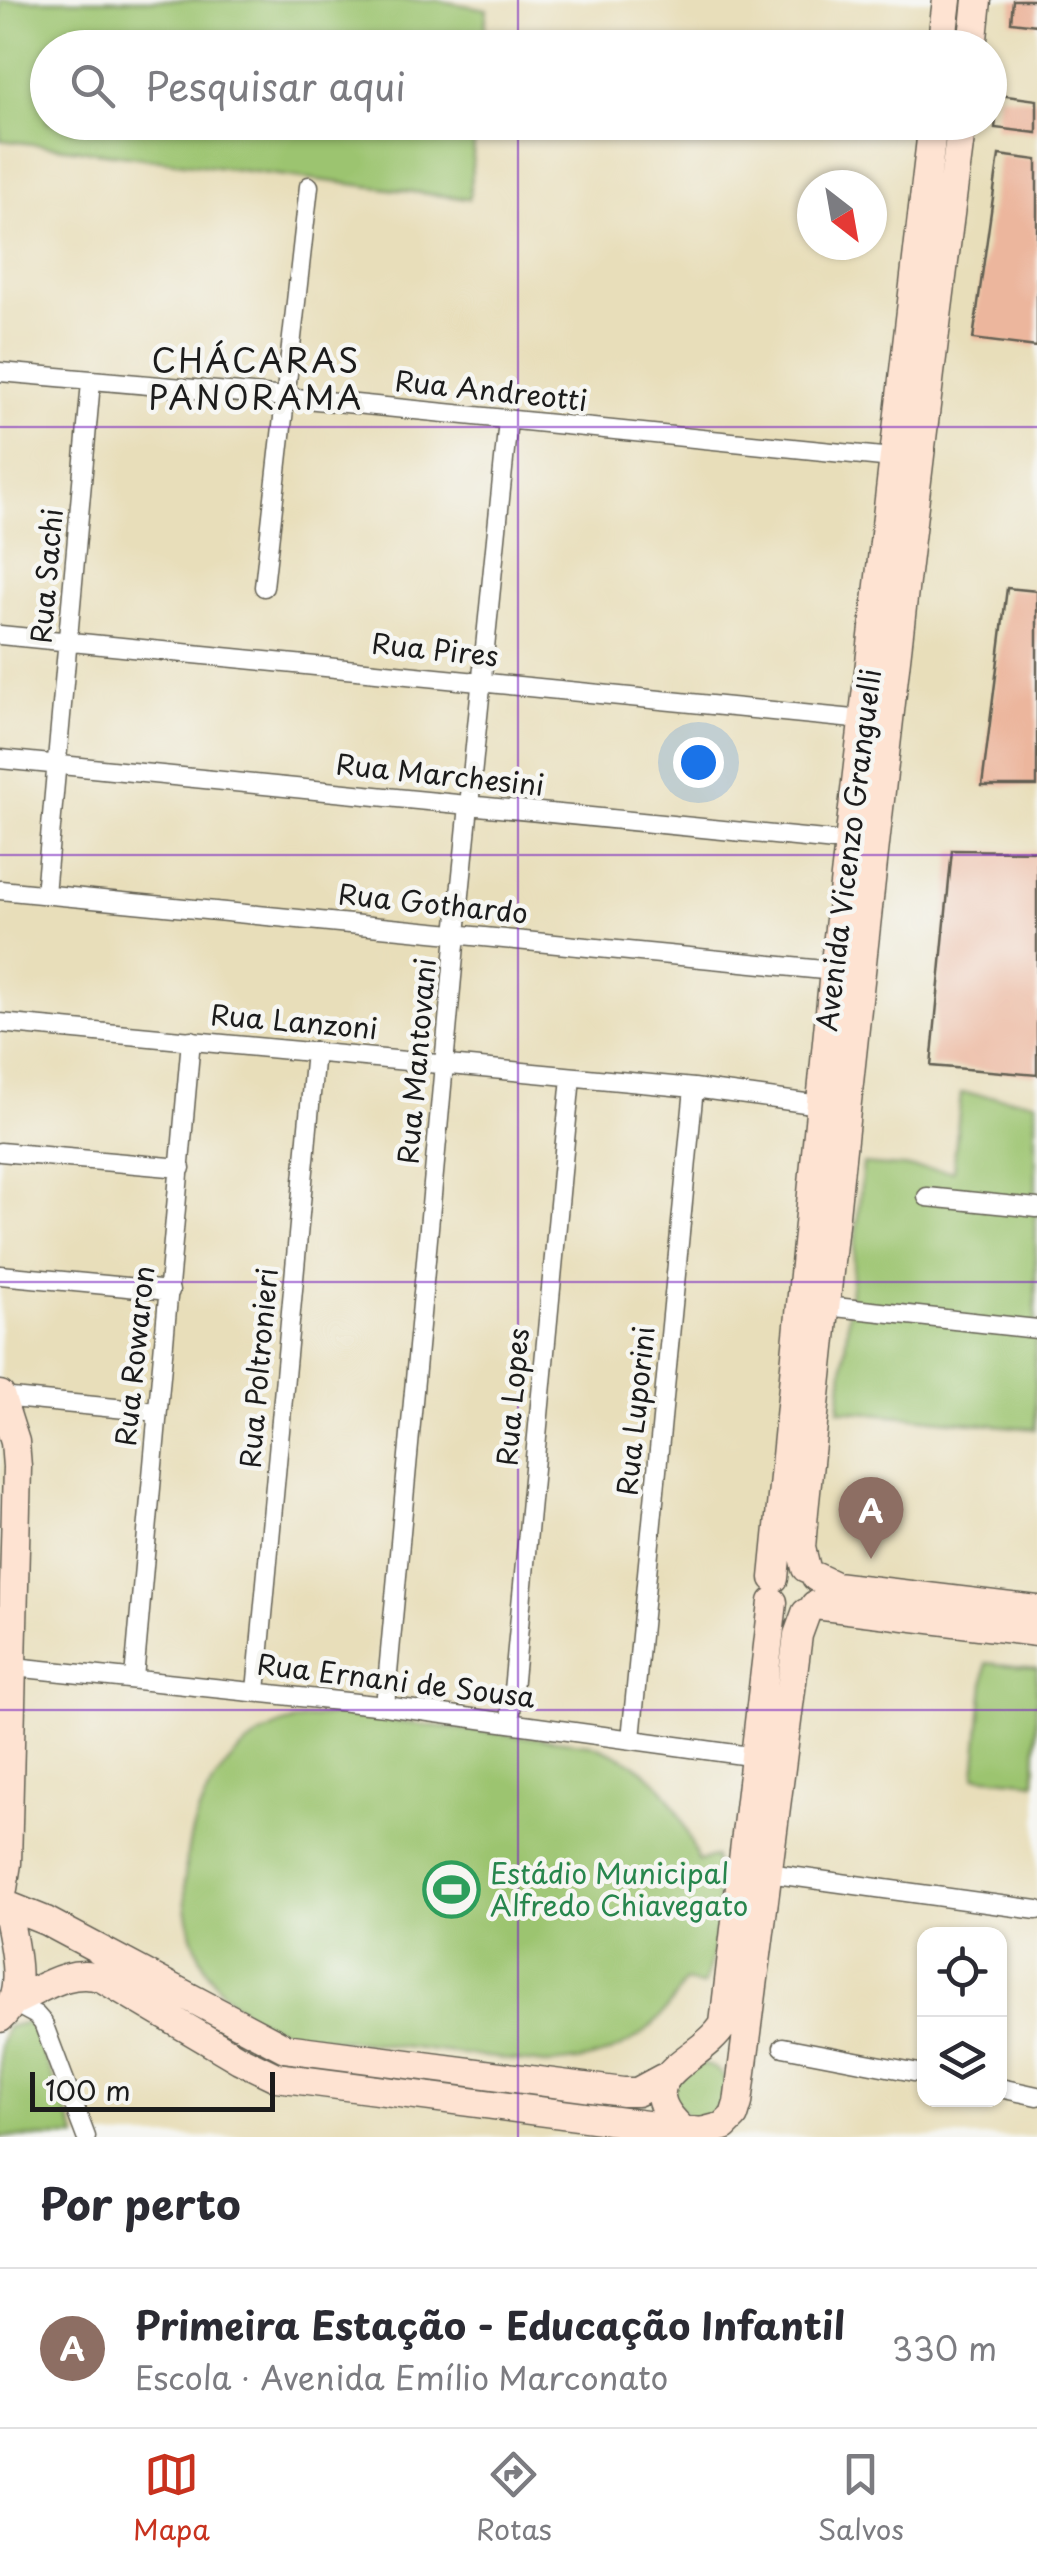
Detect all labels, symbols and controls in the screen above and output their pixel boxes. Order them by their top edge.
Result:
search box [30,30,1007,140]
text: Pesquisar aqui [145,57,406,114]
icon: search [65,58,120,113]
north arrow [797,170,887,260]
district label: CHÁCARAS PANORAMA [148,336,364,421]
street label: Rua Andreotti [393,358,589,421]
street label: Rua Sachi [18,507,73,645]
street label: Rua Pires [370,620,501,677]
street label: Avenida Vicenzo Granguelli [804,666,891,1033]
your location [673,737,724,788]
street label: Rua Marchesini [334,741,546,806]
street label: Rua Gothardo [336,871,530,934]
street label: Rua Mantovani [385,956,446,1166]
street label: Rua Lanzoni [209,992,380,1049]
street label: Rua Rowaron [103,1264,164,1448]
street label: Rua Poltronieri [227,1266,288,1470]
street label: Rua Luporini [604,1324,665,1498]
street label: Rua Lopes [484,1326,539,1468]
pin: A [838,1476,904,1559]
street label: Rua Ernani de Sousa [255,1641,538,1718]
place label: Estádio Municipal Alfredo Chiavegato [490,1851,748,1926]
sports icon: Estádio Municipal Alfredo Chiavegato [421,1860,481,1920]
map controls [917,1927,1007,2107]
button: locate [917,1927,1007,2017]
button: layers [917,2017,1007,2107]
scale bar [30,2067,275,2112]
text: 100 m [45,2068,131,2111]
text: Por perto [40,2171,241,2234]
text: Primeira Estação - Educação Infantil [135,2296,845,2353]
text: A [60,2324,85,2372]
text: 330 m [892,2324,997,2372]
text: Escola · Avenida Emílio Marconato [135,2353,668,2401]
tab: Mapa [133,2447,210,2550]
tab: Rotas [476,2447,552,2550]
tab: Salvos [818,2447,904,2550]

